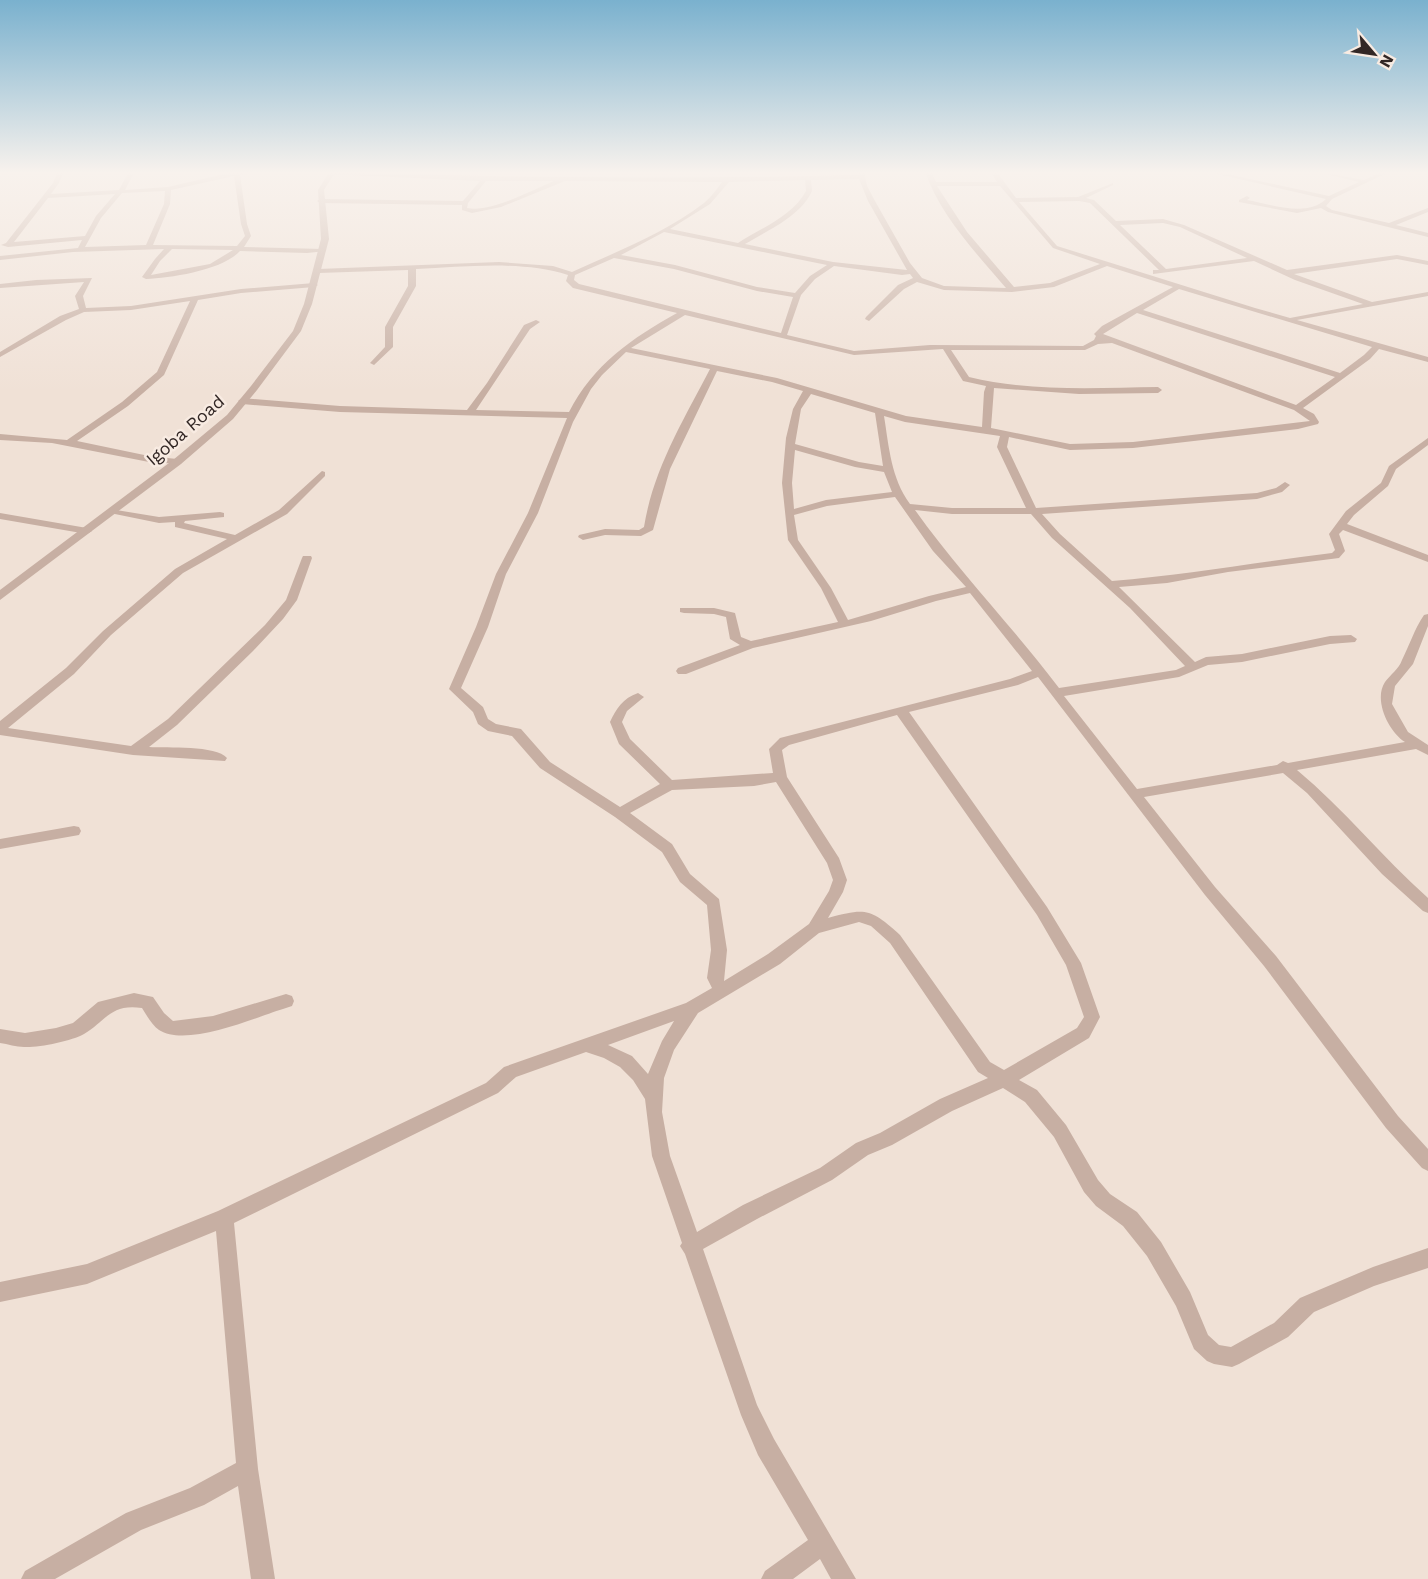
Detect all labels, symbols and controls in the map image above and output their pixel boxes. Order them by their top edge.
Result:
north arrow [1344,24,1404,84]
text: N [1375,51,1398,71]
street label: Igoba Road [142,390,228,470]

